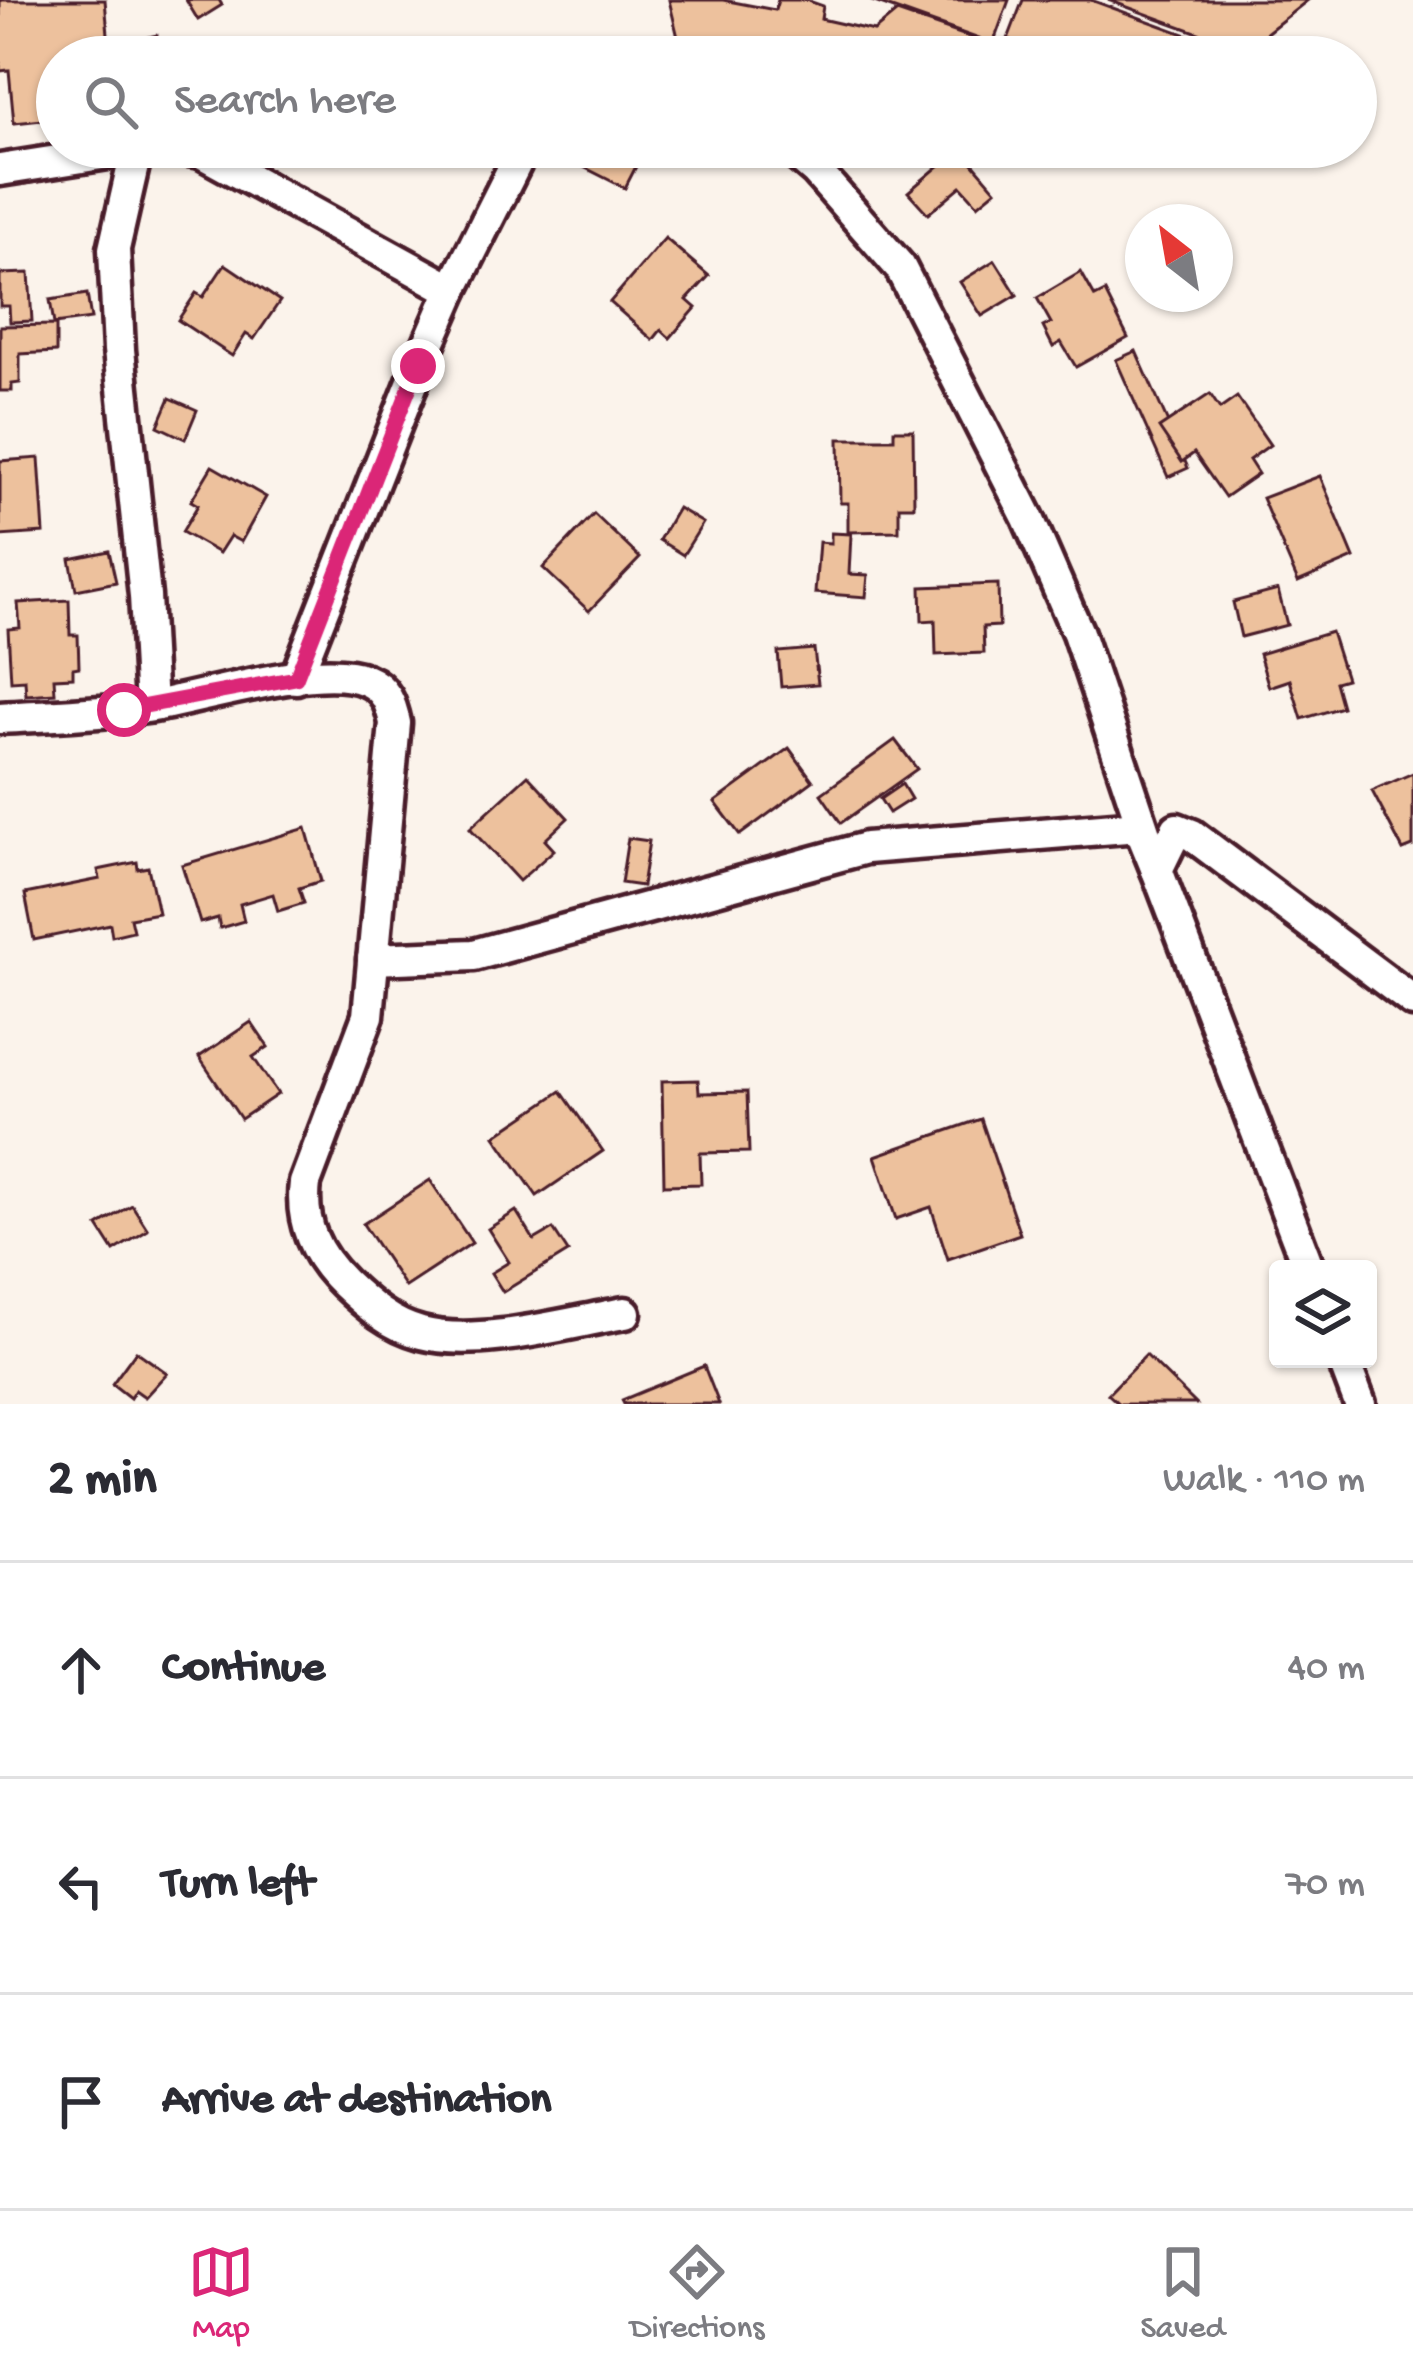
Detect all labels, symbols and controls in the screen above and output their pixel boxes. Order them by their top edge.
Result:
search box [36,36,1377,168]
icon: search [78,69,144,135]
text: Search here [174,76,396,129]
north arrow [1125,204,1233,312]
route end [391,339,445,393]
route start [97,683,151,737]
map controls [1269,1260,1377,1368]
button: layers [1269,1260,1377,1368]
text: 2 min [48,1452,157,1512]
text: Walk · 110 m [1163,1459,1365,1505]
icon: ahead [48,1637,114,1703]
text: Continue [162,1643,325,1696]
text: 40 m [1287,1647,1365,1693]
icon: left [48,1853,114,1919]
text: Turn left [162,1859,314,1912]
text: 70 m [1286,1863,1365,1909]
icon: arrive [48,2069,114,2135]
text: Arrive at destination [162,2075,551,2128]
tab: Map [188,2239,254,2349]
tab: Directions [630,2239,764,2349]
tab: Saved [1140,2239,1225,2349]

